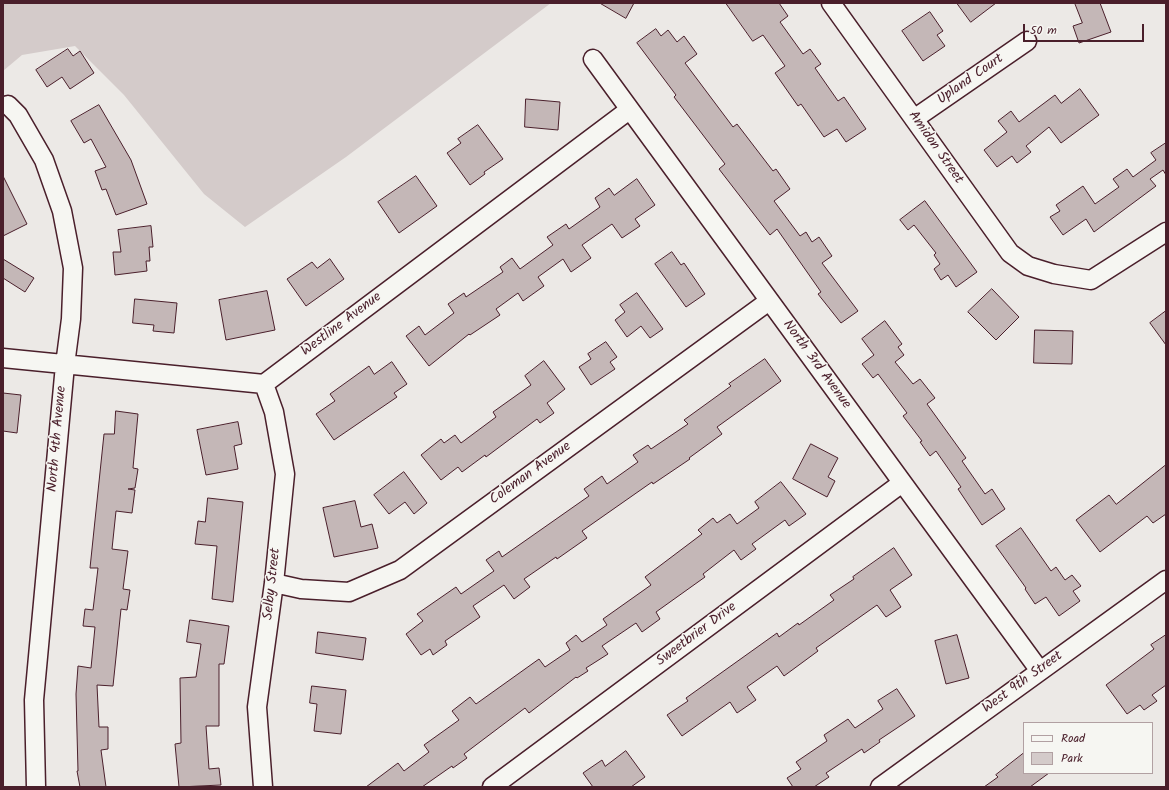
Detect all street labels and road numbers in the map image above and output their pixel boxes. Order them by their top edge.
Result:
street label: Upland Court [935,51,1007,109]
street label: Amidon Street [904,108,966,188]
street label: Westline Avenue [299,289,385,361]
street label: North 3rd Avenue [778,317,854,413]
street label: North 4th Avenue [45,385,71,493]
street label: Coleman Avenue [487,439,575,509]
street label: Selby Street [261,547,285,621]
street label: Sweetbrier Drive [654,599,740,671]
street label: West 9th Street [980,648,1066,718]

